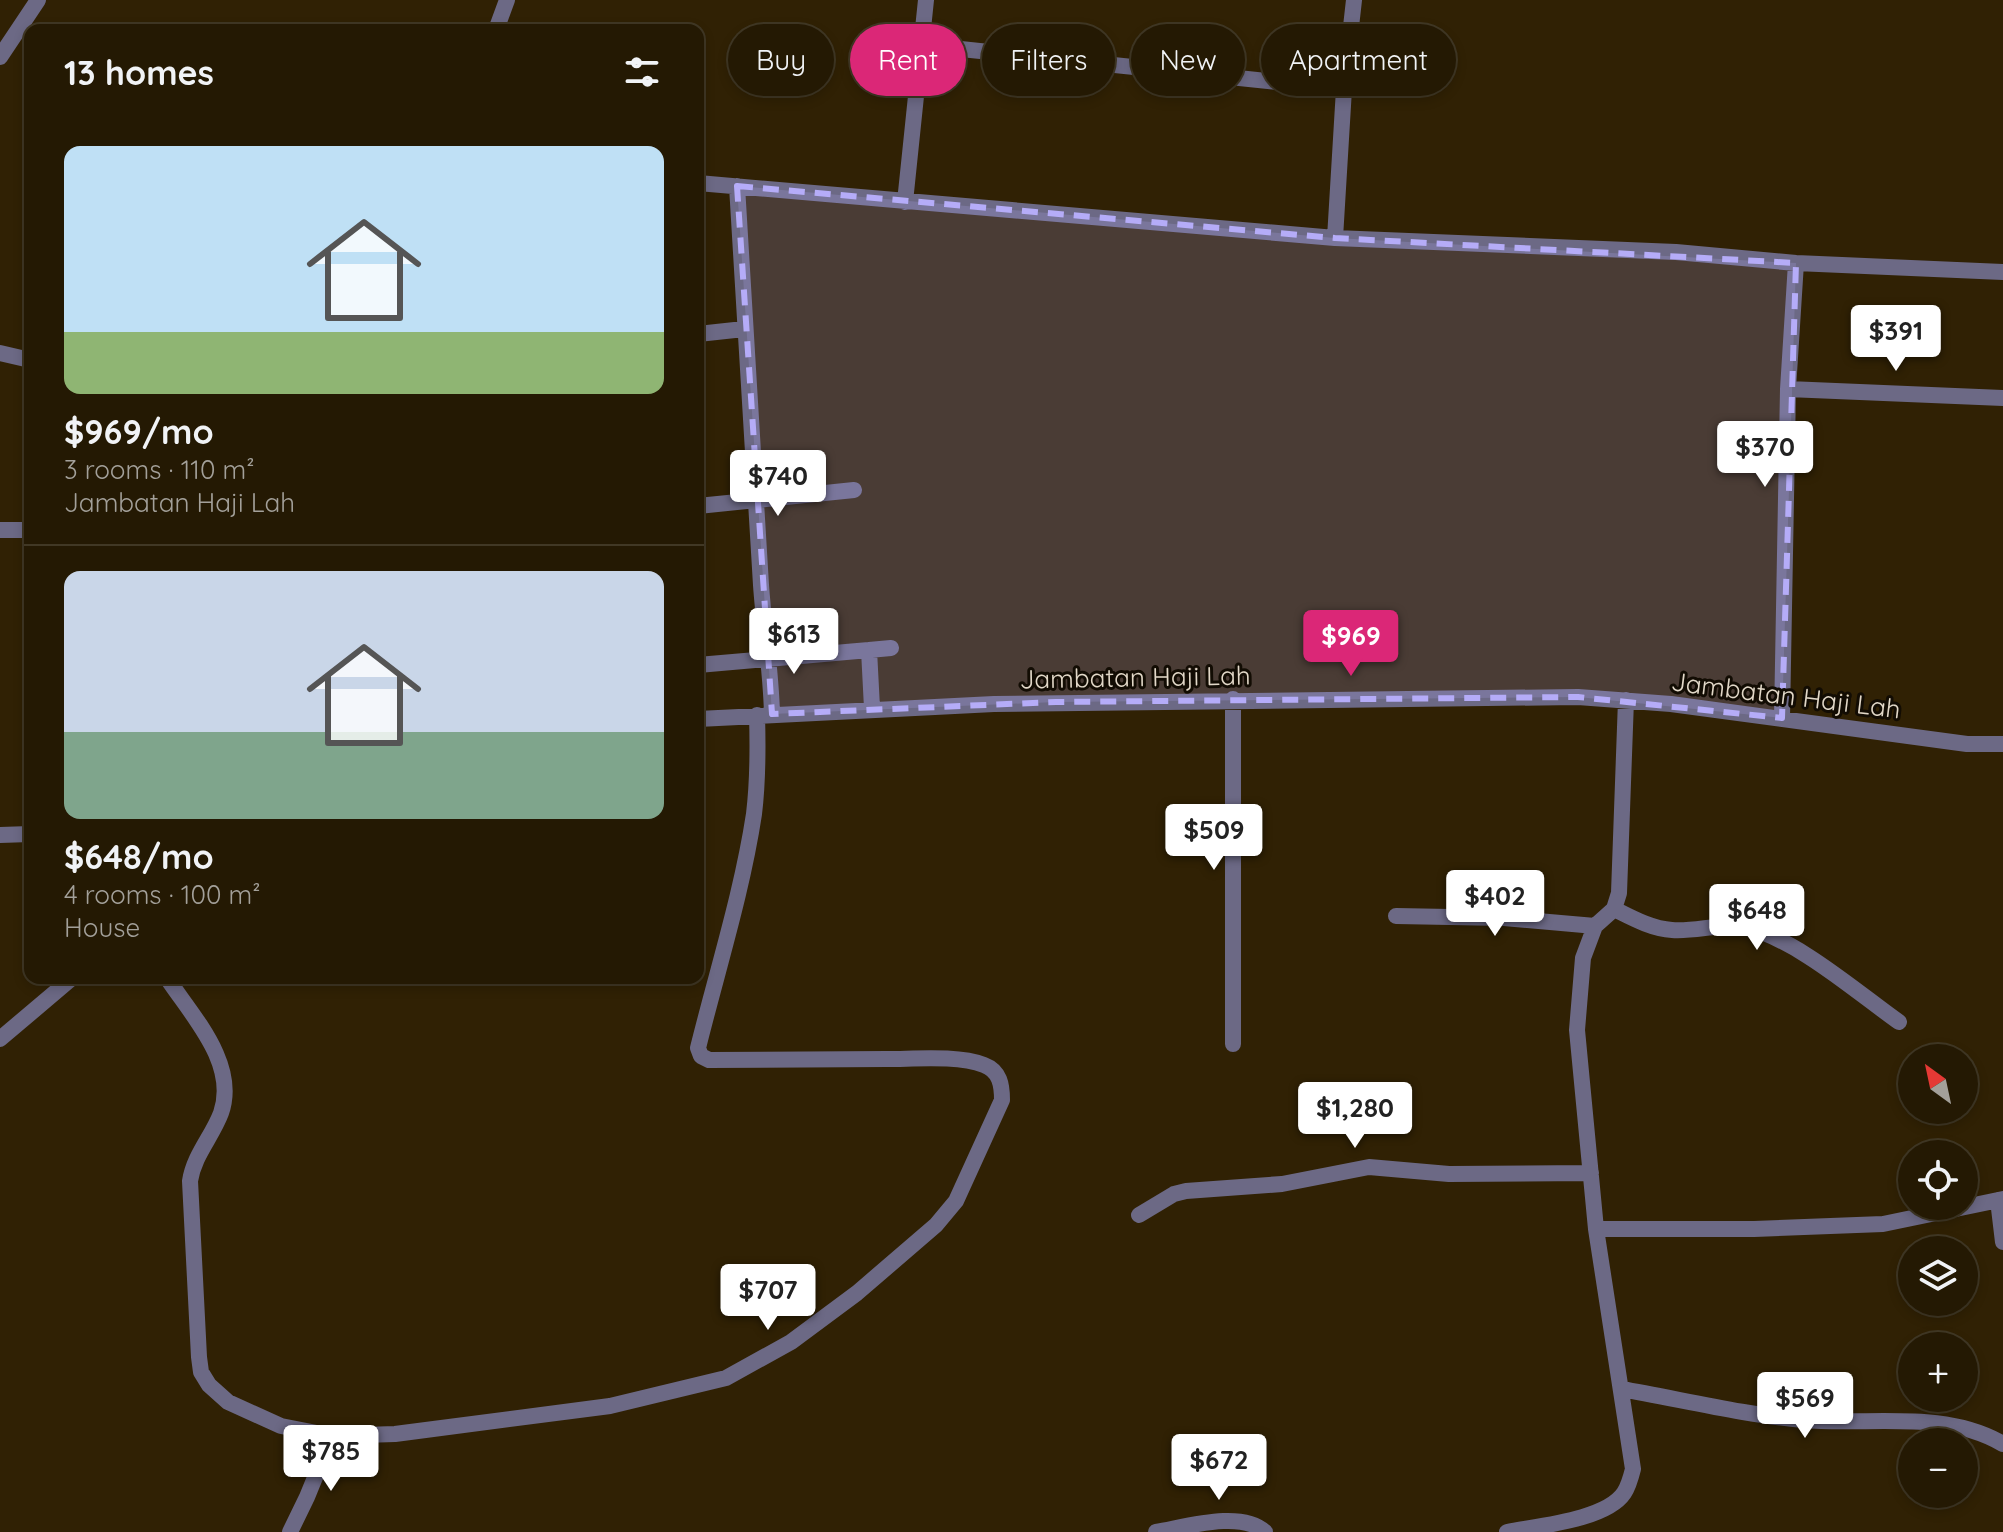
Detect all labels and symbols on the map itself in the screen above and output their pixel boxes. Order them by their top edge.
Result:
pin: $391 [1849,305,1943,373]
pin: $370 [1718,421,1812,489]
pin: $740 [731,450,825,518]
pin: $613 [747,608,841,676]
pin: $969 [1304,610,1398,678]
street label: Jambatan Haji Lah [1019,658,1251,696]
street label: Jambatan Haji Lah [1669,665,1903,725]
pin: $509 [1167,804,1261,872]
pin: $402 [1448,870,1542,938]
pin: $648 [1710,884,1804,952]
north arrow [1898,1044,1978,1124]
pin: $1,280 [1290,1082,1420,1150]
pin: $707 [721,1264,815,1332]
pin: $569 [1758,1372,1852,1440]
pin: $785 [284,1425,378,1493]
pin: $672 [1172,1434,1266,1502]

